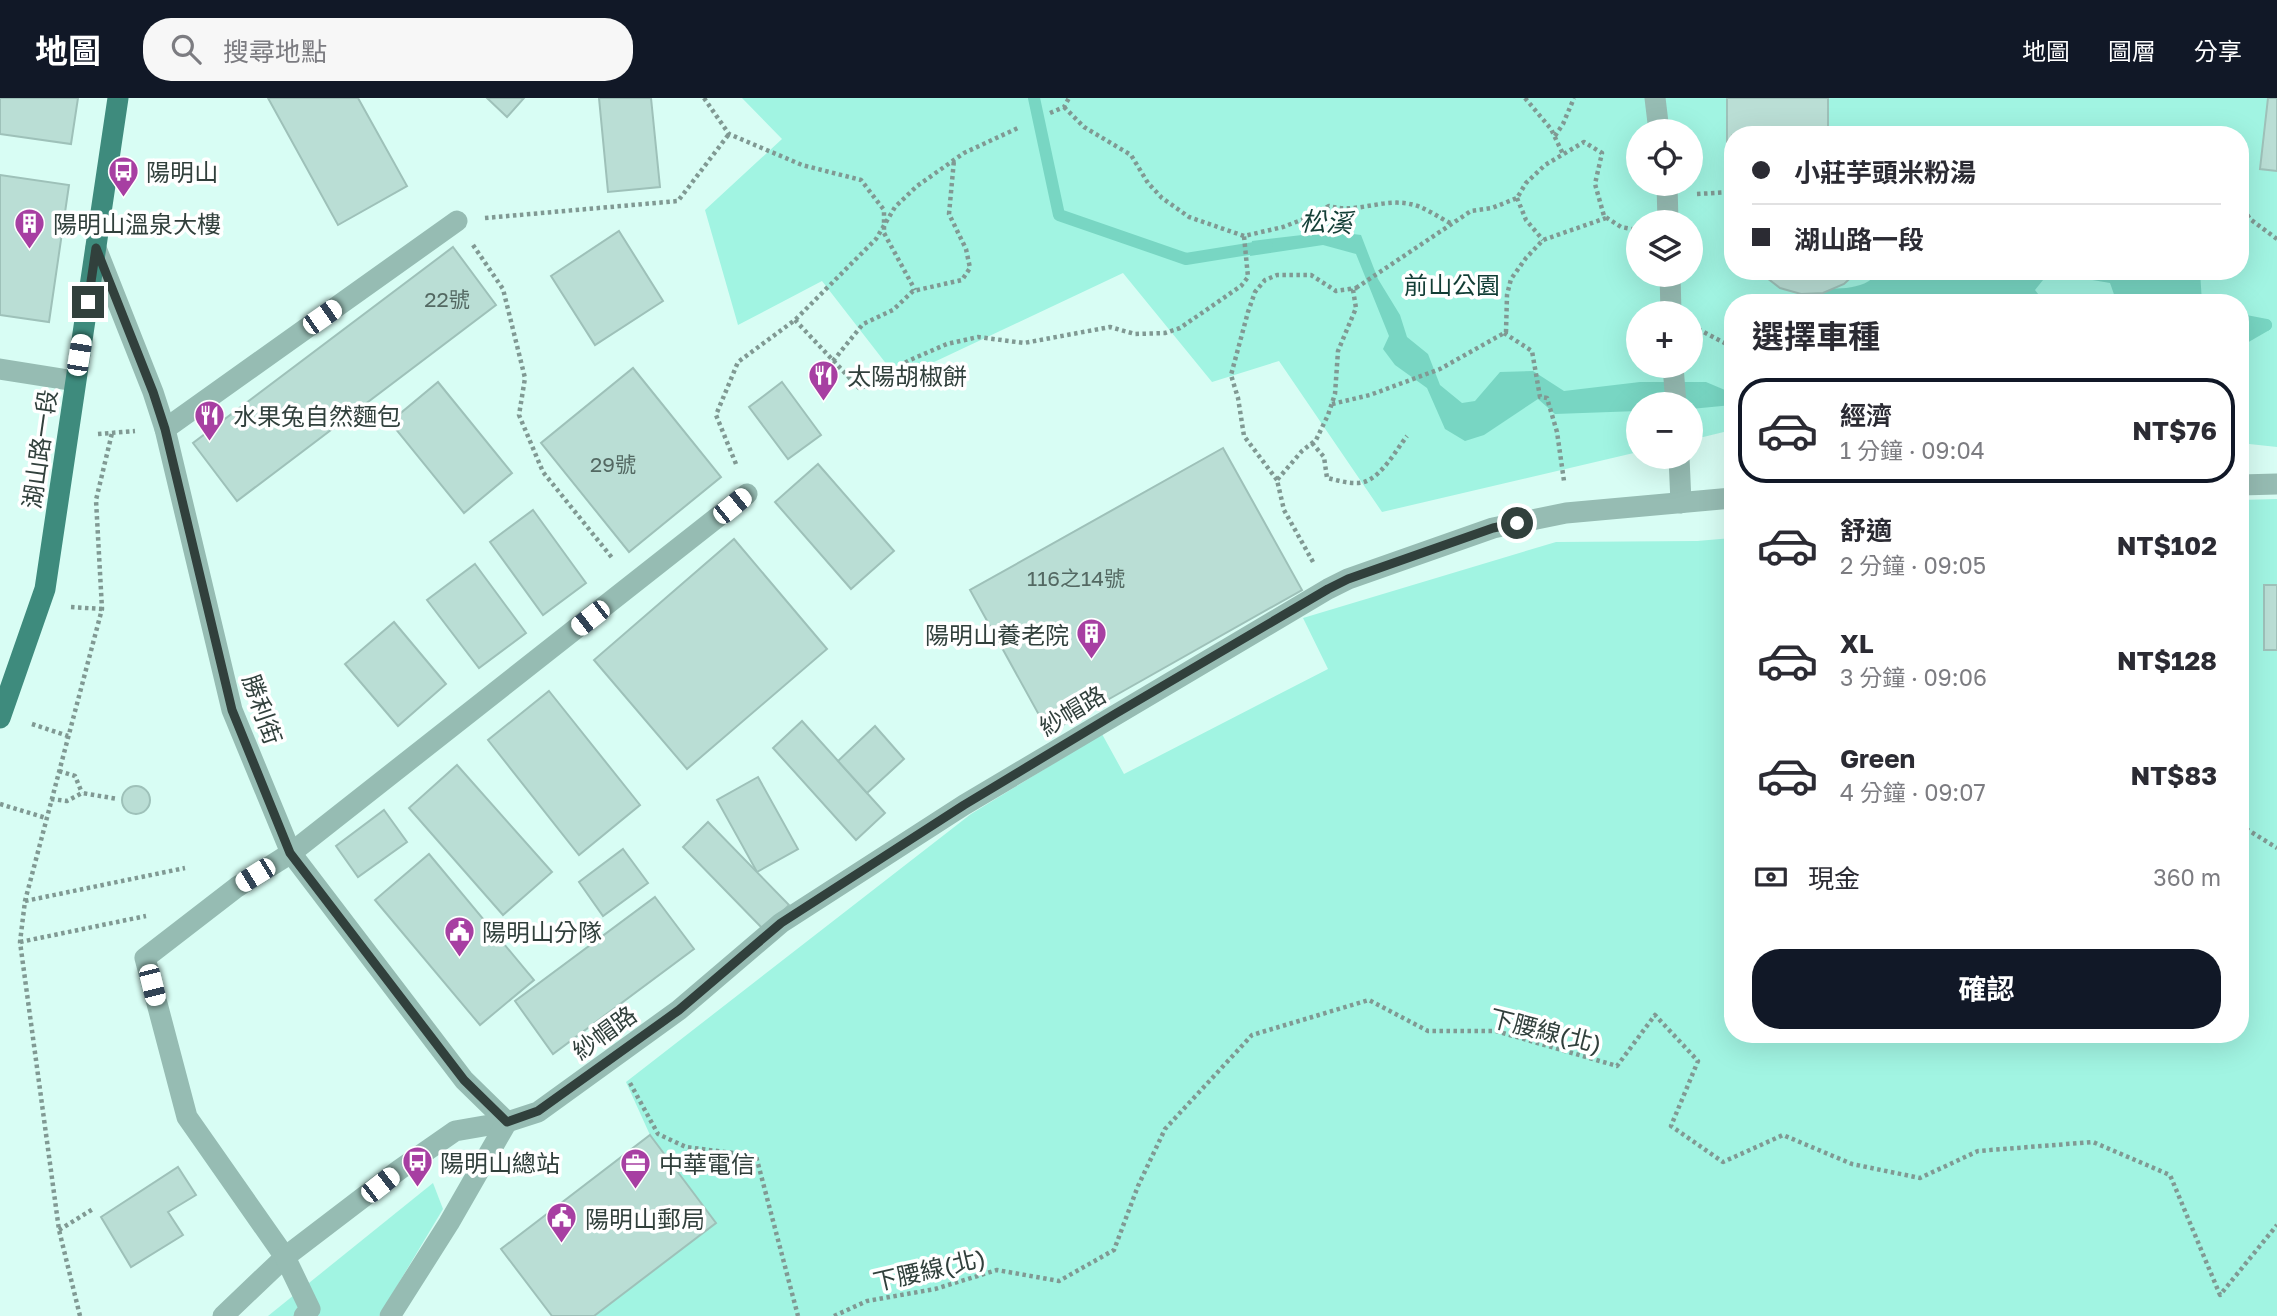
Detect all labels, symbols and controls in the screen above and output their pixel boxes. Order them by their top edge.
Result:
search box [143,18,633,81]
icon: search [167,30,205,68]
text: 地圖 [35,31,101,70]
text: 搜尋地點 [223,36,327,67]
text: 地圖 [2022,36,2070,65]
text: 圖層 [2108,36,2156,65]
text: 分享 [2194,36,2242,65]
map controls [1626,119,1703,469]
button: locate [1626,119,1703,196]
bus stop icon: 陽明山 [106,154,140,198]
place label: 陽明山 [146,157,218,186]
text: 小莊芋頭米粉湯 [1794,157,1976,188]
building icon: 陽明山溫泉大樓 [13,206,47,250]
water label: 松溪 [1299,206,1357,239]
place label: 陽明山溫泉大樓 [53,209,221,238]
button: layers [1626,210,1703,287]
text: 湖山路一段 [1794,224,1924,255]
park label: 前山公園 [1404,270,1500,299]
route end [72,286,104,318]
house number: 22號 [424,286,470,312]
car [299,296,346,338]
button: + [1626,301,1703,378]
text: 選擇車種 [1752,317,1880,355]
car [66,333,93,377]
restaurant icon: 太陽胡椒餅 [807,358,841,402]
place label: 太陽胡椒餅 [847,361,967,390]
street label: 湖山路一段 [16,388,62,510]
button: − [1626,392,1703,469]
restaurant icon: 水果兔自然麵包 [193,398,227,442]
icon: car [1756,399,1819,462]
text: 經濟 [1840,400,1892,431]
place label: 水果兔自然麵包 [233,401,401,430]
text: NT$76 [2132,415,2217,446]
text: 1 分鐘 · 09:04 [1840,436,1985,464]
house number: 29號 [590,451,636,477]
car [710,485,755,527]
route start [1501,507,1533,539]
icon: car [1756,514,1819,577]
text: 舒適 [1840,515,1892,546]
text: NT$102 [2117,530,2217,561]
text: 2 分鐘 · 09:05 [1840,551,1986,579]
house number: 116之14號 [1027,565,1125,591]
car [567,597,614,639]
building icon: 陽明山養老院 [1075,617,1109,661]
place label: 陽明山養老院 [925,620,1069,649]
text: XL [1840,628,1874,659]
icon: car [1756,629,1819,692]
text: NT$128 [2117,645,2217,676]
text: 3 分鐘 · 09:06 [1840,663,1987,691]
street label: 勝利街 [238,670,288,748]
street label: 紗帽路 [1034,679,1110,741]
text: Green [1840,743,1915,774]
icon: car [1756,744,1819,807]
text: NT$83 [2130,760,2217,791]
text: 4 分鐘 · 09:07 [1840,778,1986,806]
car [232,855,279,895]
icon: cash [1752,858,1790,896]
text: 現金 [1808,863,1860,894]
text: 360 m [2153,863,2221,891]
public building icon: 陽明山分隊 [442,914,476,958]
place label: 陽明山分隊 [482,917,602,946]
button: 確認 [1752,949,2221,1029]
car [137,962,168,1008]
street label: 紗帽路 [566,999,642,1065]
street label: 下腰線(北) [1487,1002,1605,1058]
bus stop icon: 陽明山總站 [400,1145,434,1189]
office icon: 中華電信 [619,1146,653,1190]
place label: 陽明山總站 [440,1148,560,1177]
place label: 中華電信 [659,1149,755,1178]
car [357,1164,404,1206]
public building icon: 陽明山郵局 [545,1201,579,1245]
place label: 陽明山郵局 [585,1204,705,1233]
street label: 下腰線(北) [870,1242,988,1296]

